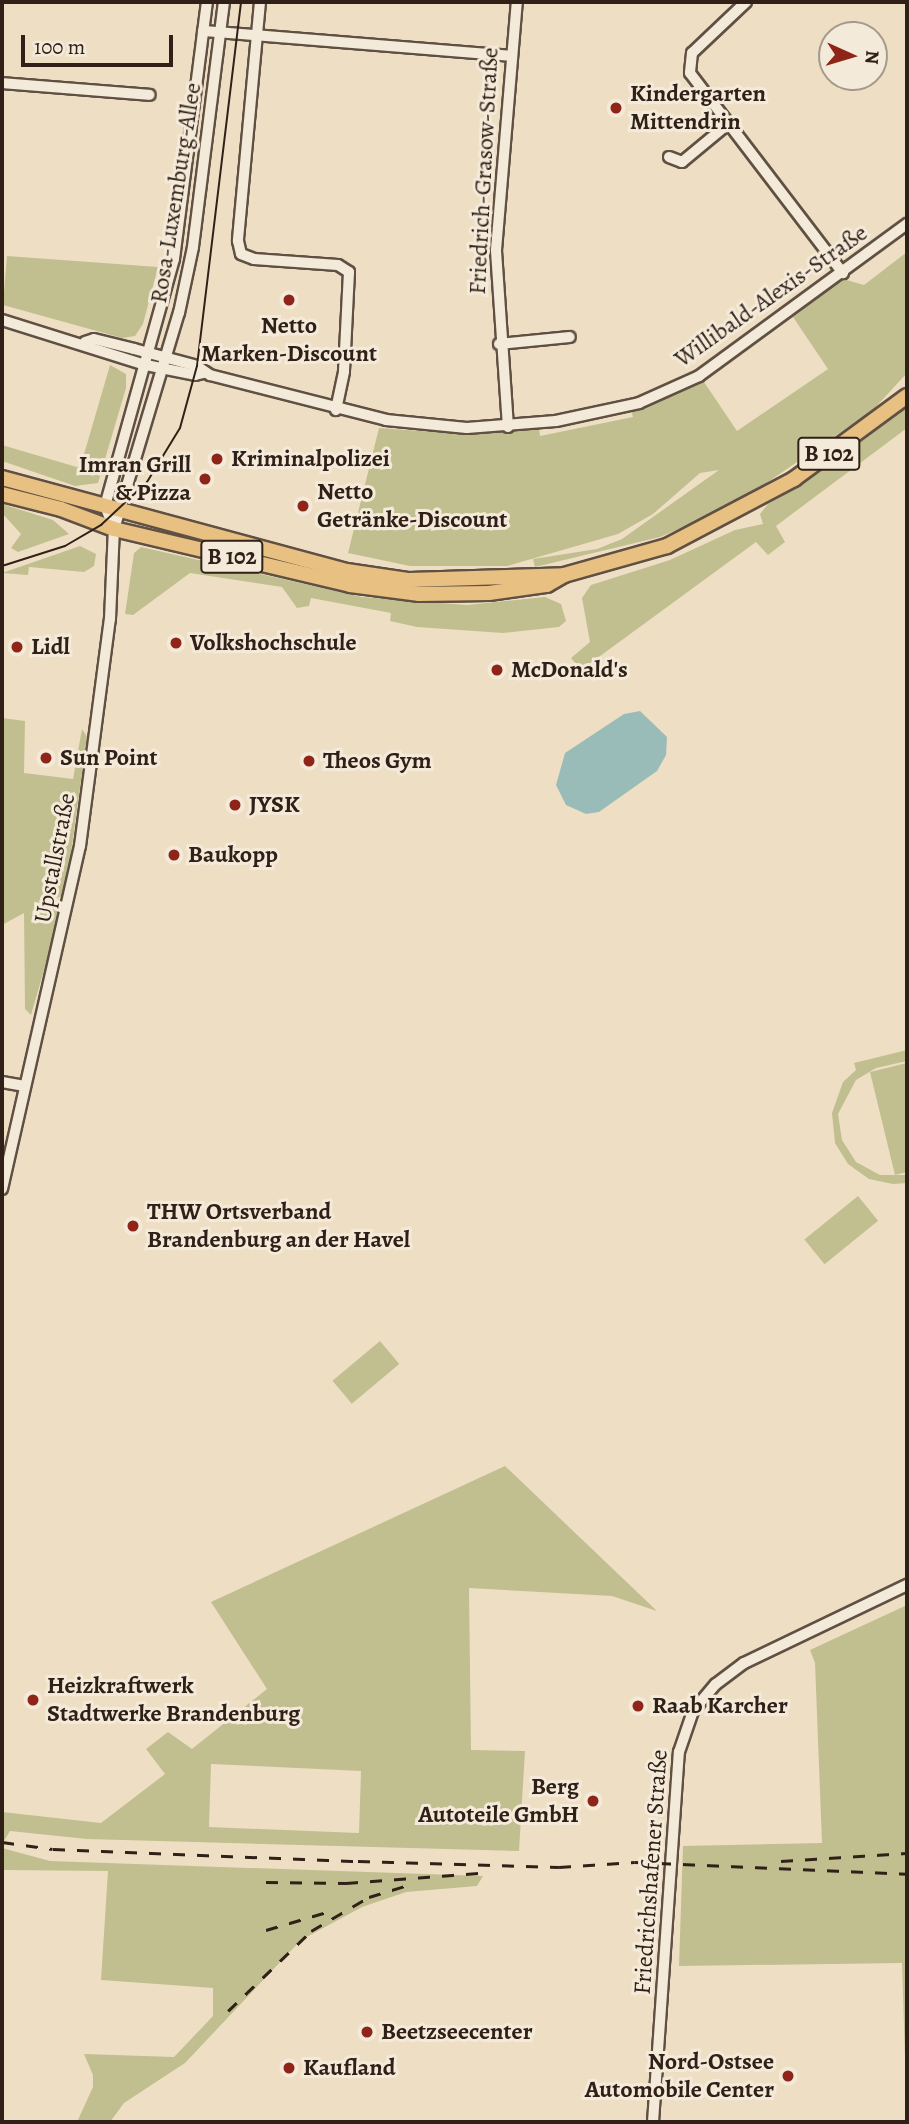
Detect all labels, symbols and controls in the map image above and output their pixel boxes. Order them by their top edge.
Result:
scale bar [24,21,177,65]
north arrow [818,21,888,91]
text: 100 m [34,33,85,61]
street label: Friedrich-Grasow-Straße [463,47,505,295]
text: N [859,50,885,65]
place label: Kindergarten Mittendrin [630,80,766,136]
street label: Rosa-Luxemburg-Allee [144,81,208,305]
marker: Kindergarten Mittendrin [608,100,624,116]
street label: Willibald-Alexis-Straße [669,219,873,373]
marker: Netto Marken-Discount [281,292,297,308]
place label: Netto Marken-Discount [201,312,377,368]
road number: B 102 [796,435,862,474]
place label: Kriminalpolizei [231,445,390,473]
place label: Imran Grill & Pizza [79,451,191,507]
marker: Kriminalpolizei [209,451,225,467]
marker: Imran Grill & Pizza [197,471,213,487]
place label: Netto Getränke-Discount [317,478,507,534]
marker: Netto Getränke-Discount [295,498,311,514]
road number: B 102 [199,538,265,576]
place label: Volkshochschule [190,629,356,657]
place label: Lidl [31,633,70,661]
marker: Volkshochschule [168,635,184,651]
marker: Lidl [9,639,25,655]
place label: McDonald's [511,656,628,684]
marker: McDonald's [489,662,505,678]
place label: Sun Point [60,744,158,772]
place label: Theos Gym [323,747,432,775]
marker: Sun Point [38,750,54,766]
marker: Theos Gym [301,753,317,769]
street label: Upstallstraße [28,791,82,925]
place label: JYSK [249,791,300,819]
marker: JYSK [227,797,243,813]
place label: Baukopp [188,841,278,869]
marker: Baukopp [166,847,182,863]
place label: THW Ortsverband Brandenburg an der Havel [147,1198,410,1254]
marker: THW Ortsverband Brandenburg an der Havel [125,1218,141,1234]
place label: Heizkraftwerk Stadtwerke Brandenburg [47,1672,300,1728]
marker: Heizkraftwerk Stadtwerke Brandenburg [25,1692,41,1708]
place label: Raab Karcher [652,1692,788,1720]
marker: Raab Karcher [630,1698,646,1714]
street label: Friedrichshafener Straße [628,1748,674,1996]
place label: Berg Autoteile GmbH [418,1773,579,1829]
marker: Berg Autoteile GmbH [585,1793,601,1809]
place label: Beetzseecenter [381,2018,533,2046]
marker: Beetzseecenter [359,2024,375,2040]
place label: Nord-Ostsee Automobile Center [585,2048,774,2104]
place label: Kaufland [303,2054,396,2082]
marker: Kaufland [281,2060,297,2076]
marker: Nord-Ostsee Automobile Center [780,2068,796,2084]

